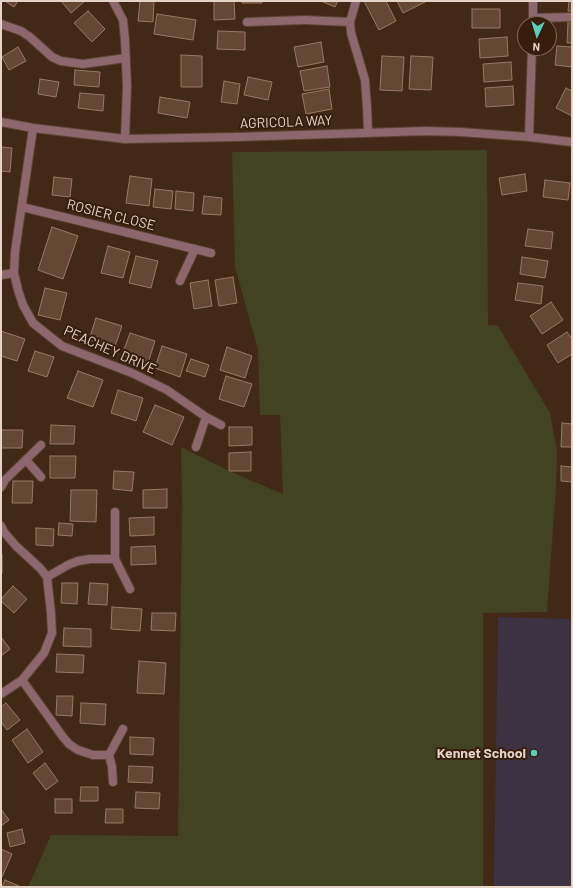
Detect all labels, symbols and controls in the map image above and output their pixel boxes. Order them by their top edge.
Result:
north arrow [517,16,557,56]
text: N [532,41,540,54]
street label: AGRICOLA WAY [239,112,333,132]
street label: ROSIER CLOSE [65,196,157,234]
street label: PEACHEY DRIVE [61,322,159,378]
place label: Kennet School [437,745,526,761]
marker: Kennet School [529,748,539,758]

